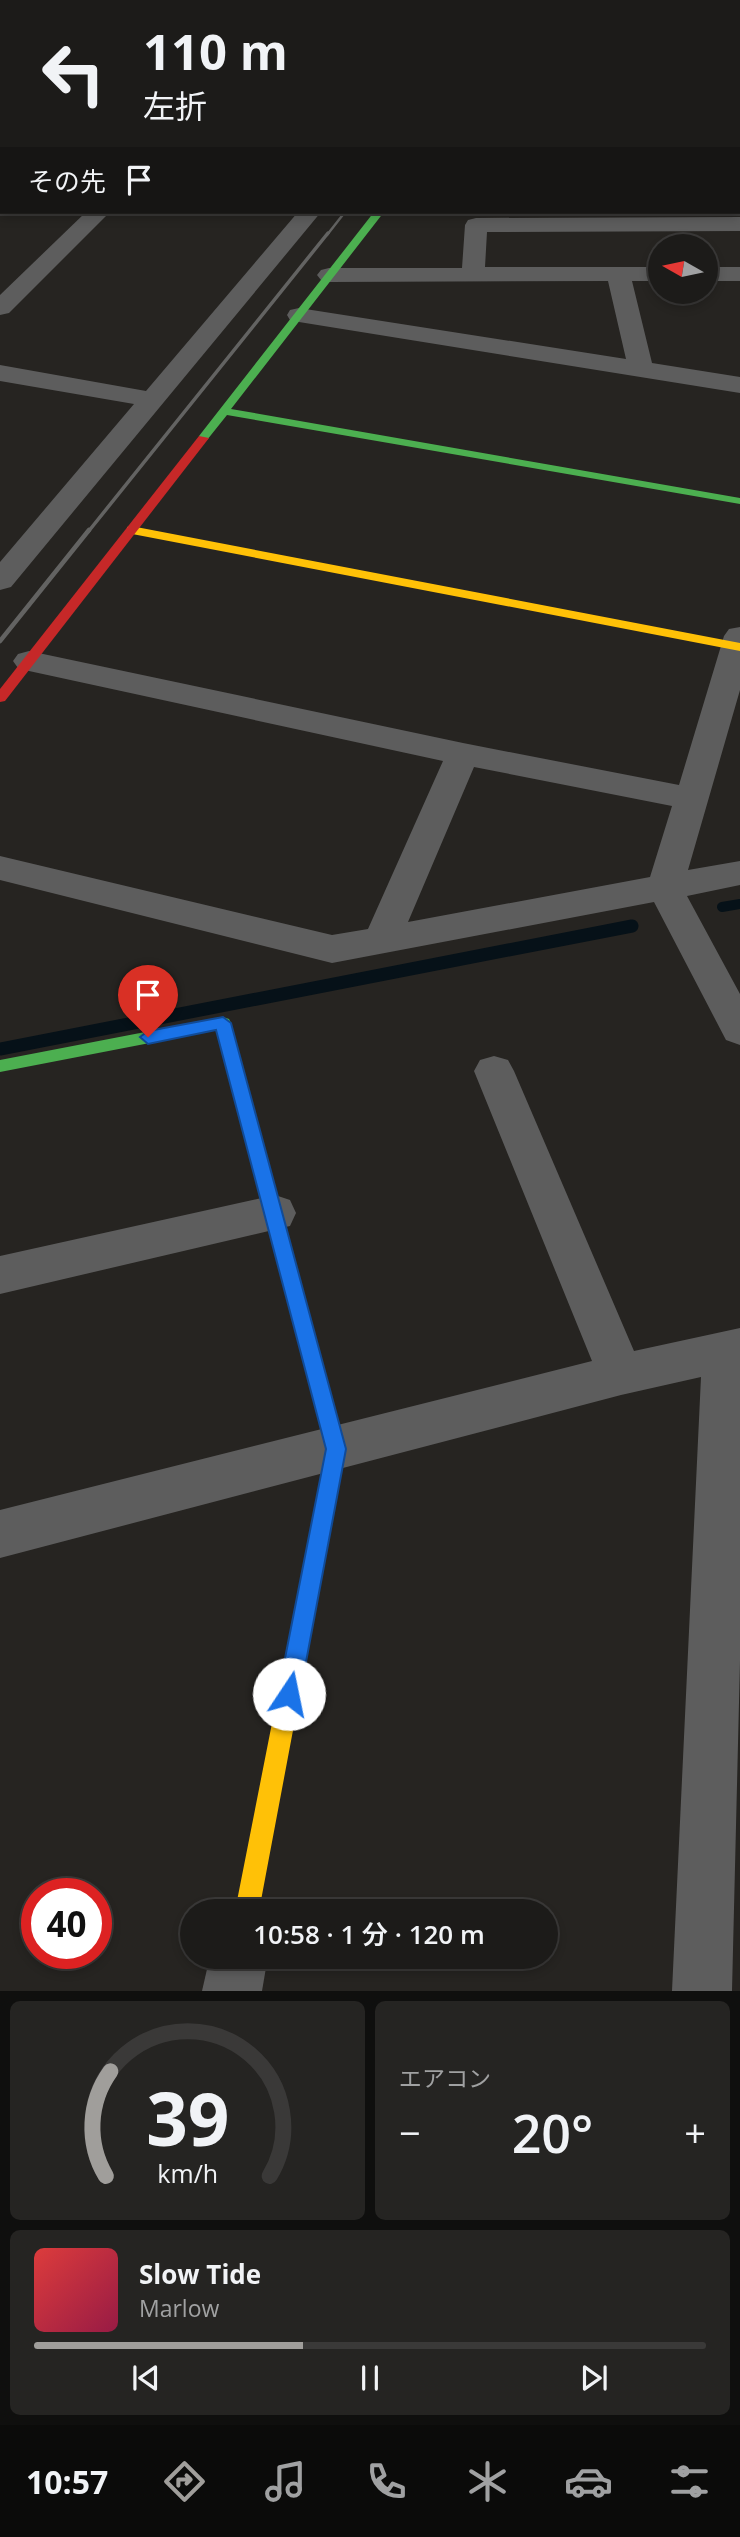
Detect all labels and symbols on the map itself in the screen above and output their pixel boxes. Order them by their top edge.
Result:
north arrow [648,234,718,304]
pin [118,965,178,1037]
position arrow [252,1657,326,1731]
speed limit sign: 40 [21,1878,112,1969]

